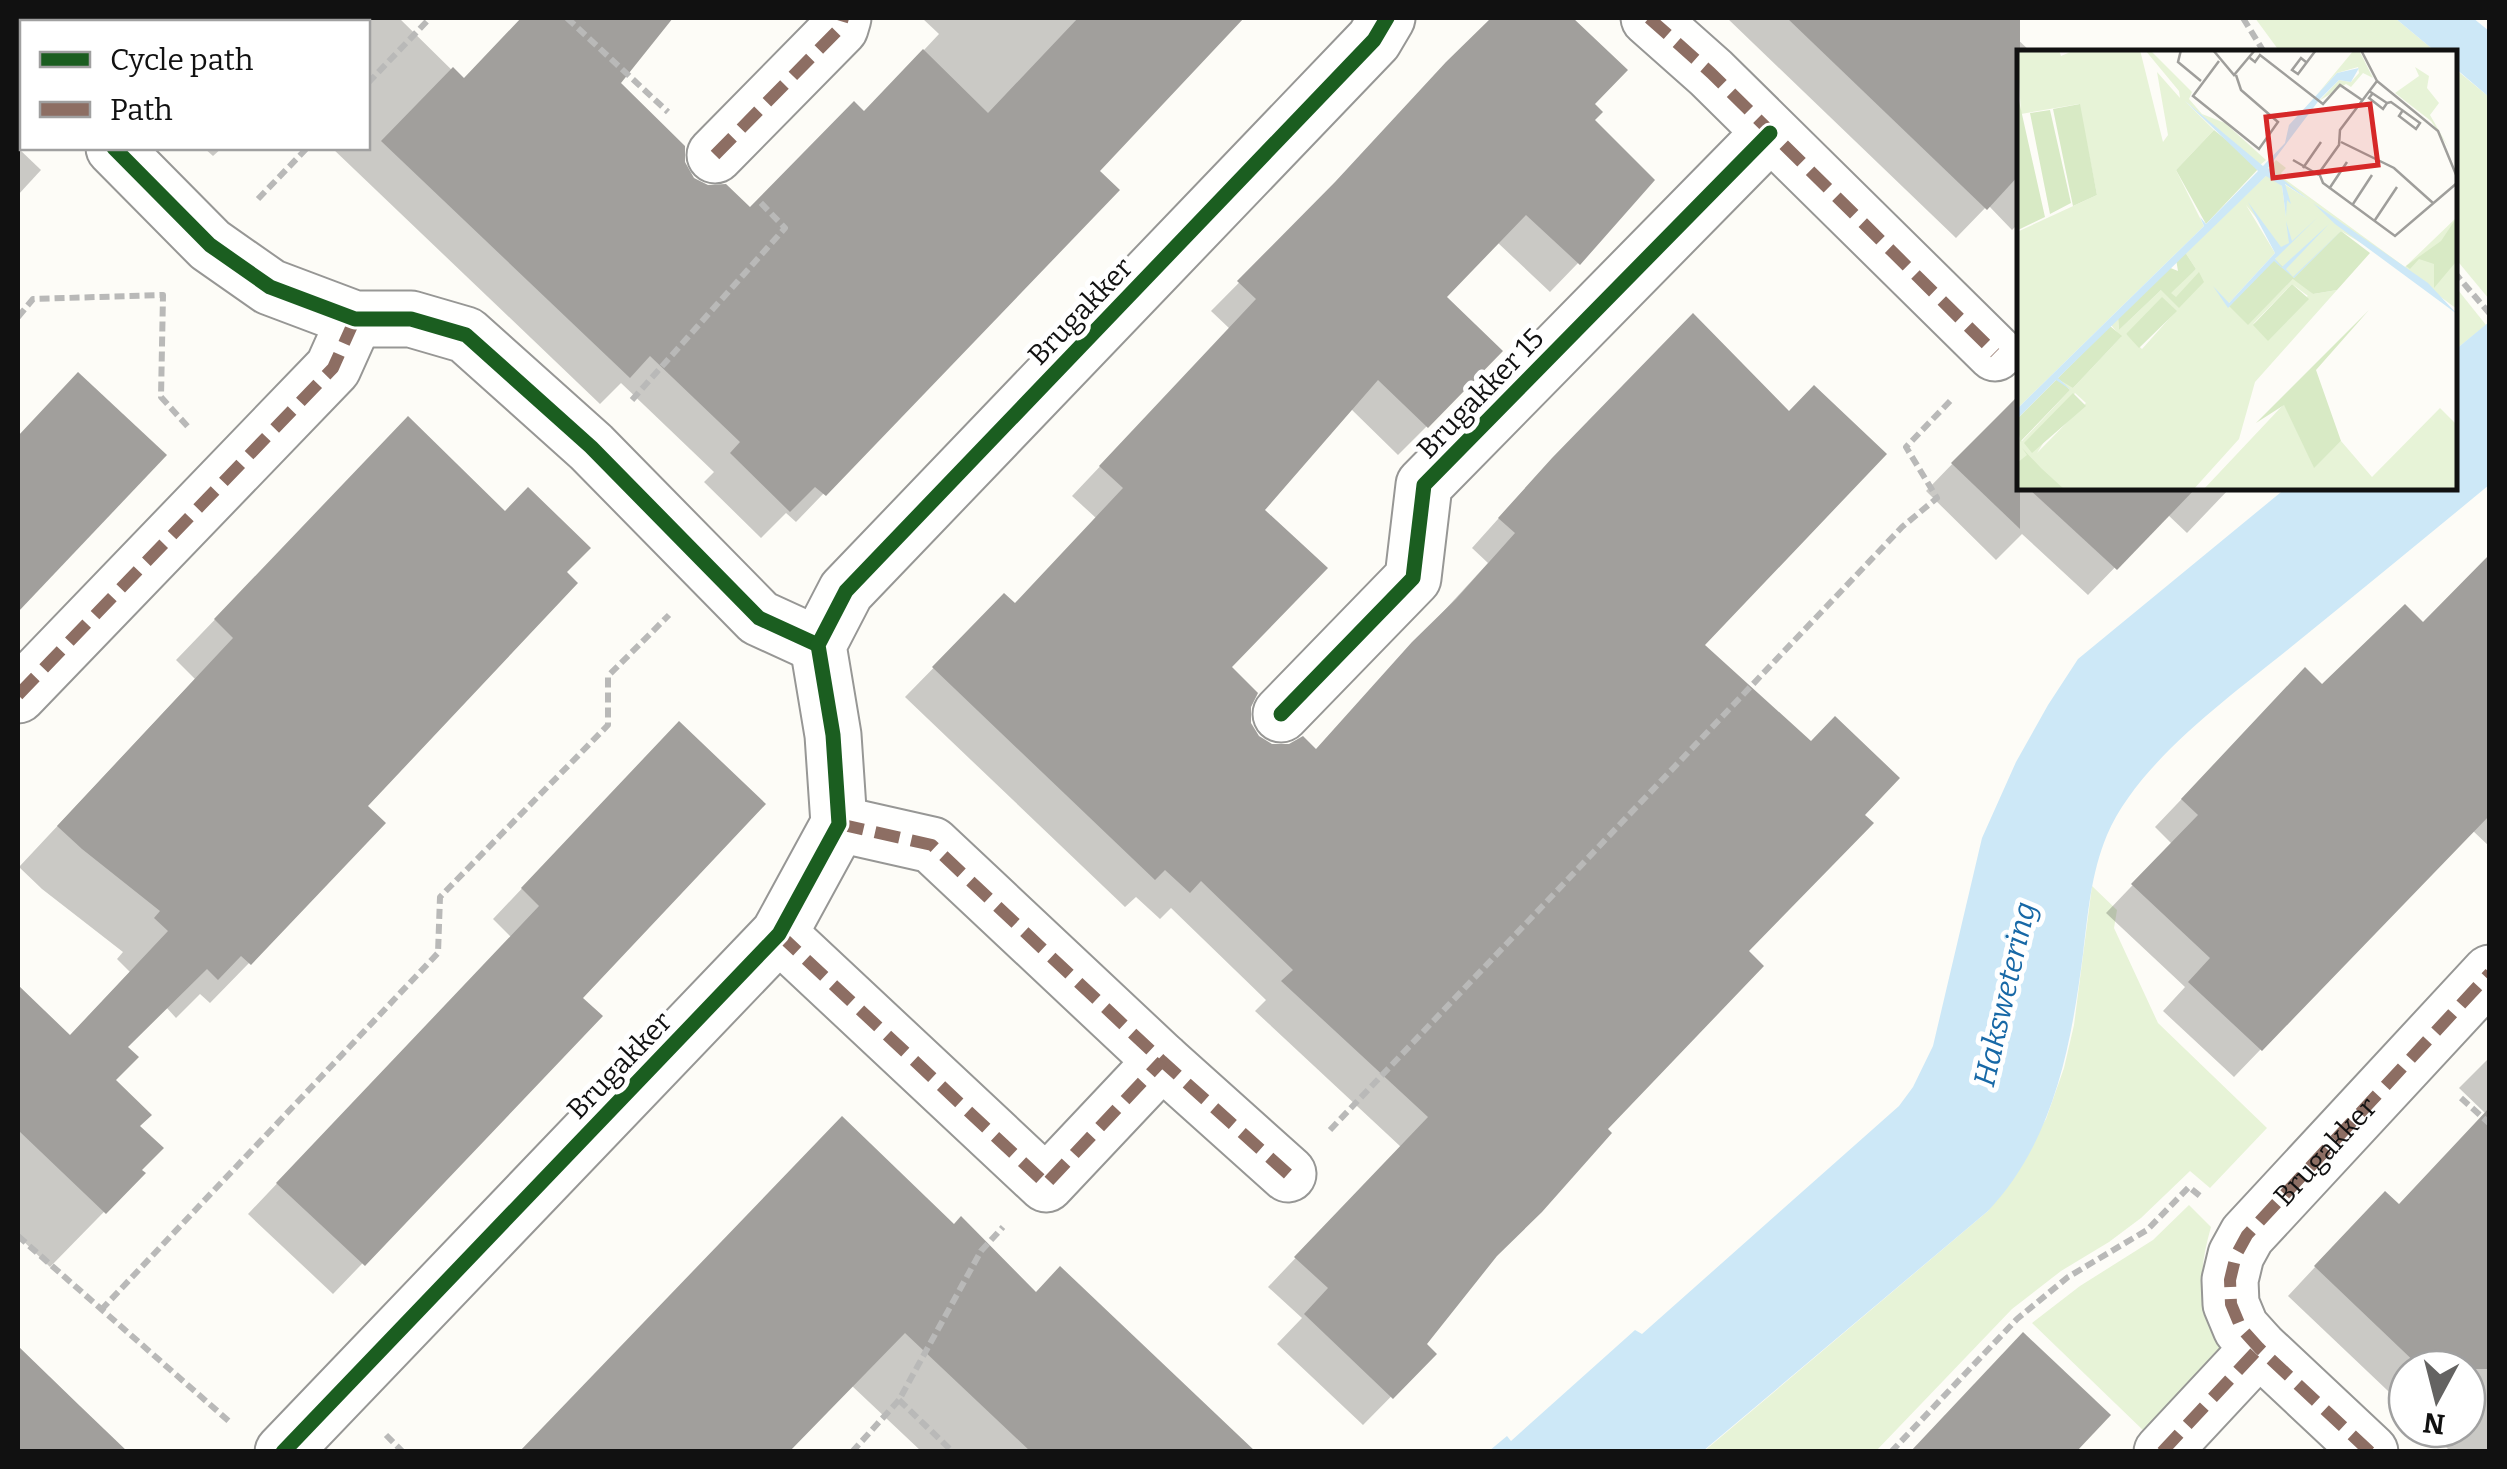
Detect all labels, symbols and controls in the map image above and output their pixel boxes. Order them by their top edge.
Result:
legend [20,20,370,150]
text: Cycle path [110,42,254,78]
inset map [2017,50,2457,490]
text: Path [110,92,173,128]
street label: Brugakker [1021,251,1139,372]
street label: Brugakker 15 [1410,322,1550,465]
water label: Hakswetering [1966,898,2044,1090]
street label: Brugakker [560,1005,678,1126]
street label: Brugakker [2267,1090,2383,1212]
north arrow [2387,1349,2487,1449]
text: N [2421,1406,2447,1441]

